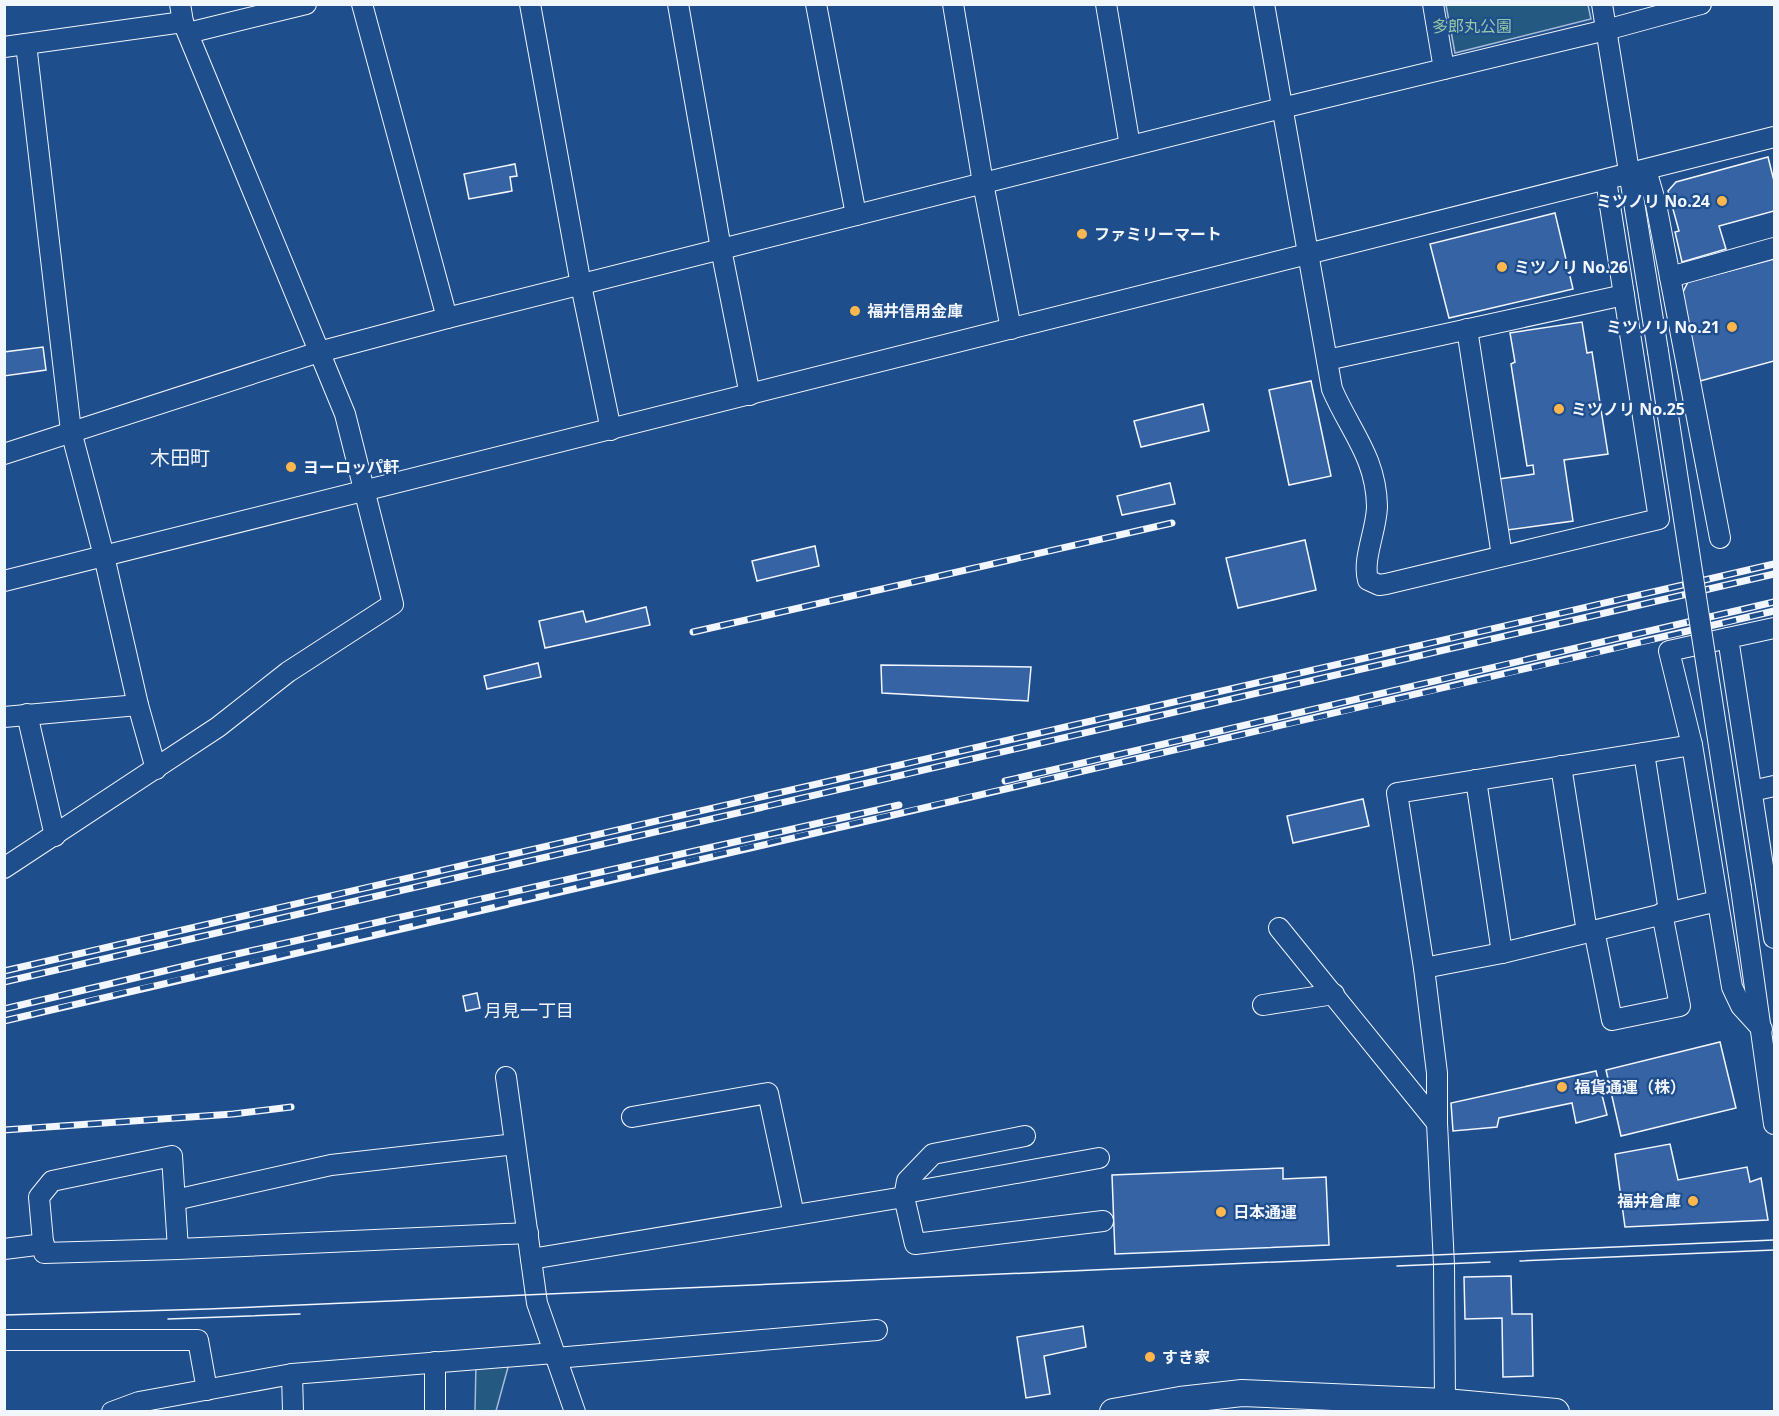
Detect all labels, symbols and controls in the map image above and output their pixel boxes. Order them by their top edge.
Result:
park label: 多郎丸公園 [1432,15,1512,37]
place label: ミツノリ No.24 [1596,190,1710,212]
marker: ミツノリ No.24 [1715,194,1729,208]
place label: ファミリーマート [1094,223,1222,245]
marker: ファミリーマート [1075,227,1089,241]
place label: ミツノリ No.26 [1514,256,1628,278]
marker: ミツノリ No.26 [1495,260,1509,274]
place label: 福井信用金庫 [867,300,963,322]
marker: 福井信用金庫 [848,304,862,318]
place label: ミツノリ No.21 [1606,316,1720,338]
marker: ミツノリ No.21 [1725,320,1739,334]
place label: ミツノリ No.25 [1571,398,1685,420]
marker: ミツノリ No.25 [1552,402,1566,416]
district label: 木田町 [150,444,210,471]
place label: ヨーロッパ軒 [303,456,399,478]
marker: ヨーロッパ軒 [284,460,298,474]
district label: 月見一丁目 [484,998,574,1022]
place label: 福貨通運（株） [1574,1076,1686,1098]
marker: 福貨通運（株） [1555,1080,1569,1094]
place label: 福井倉庫 [1617,1190,1681,1212]
marker: 福井倉庫 [1686,1194,1700,1208]
place label: 日本通運 [1233,1201,1297,1223]
marker: 日本通運 [1214,1205,1228,1219]
place label: すき家 [1162,1346,1210,1368]
marker: すき家 [1143,1350,1157,1364]

